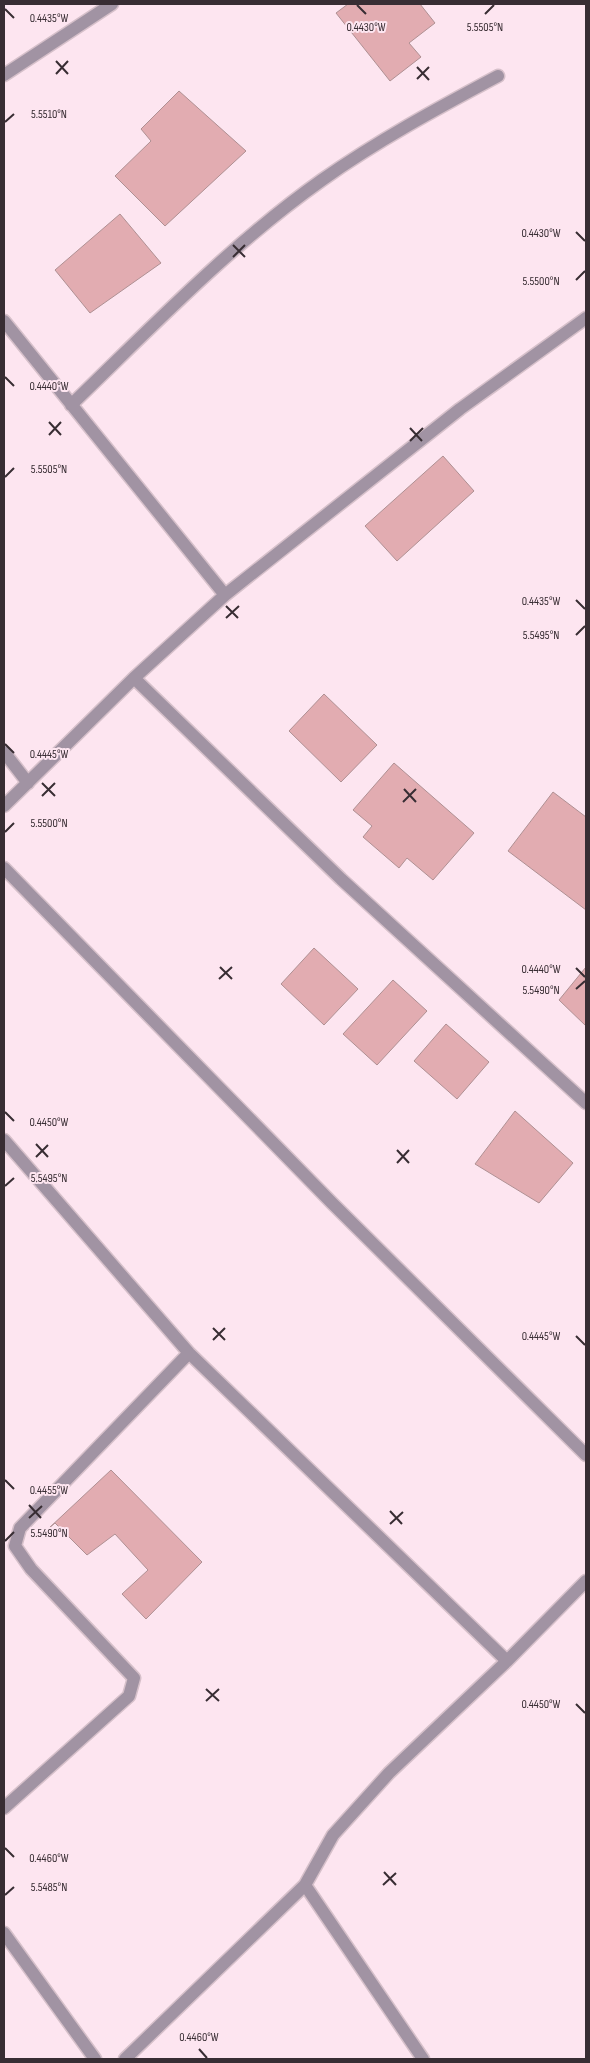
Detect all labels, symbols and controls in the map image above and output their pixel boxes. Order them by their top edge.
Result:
text: 0.4435°W [30,11,68,26]
text: 0.4430°W [346,20,386,35]
text: 5.5505°N [467,20,503,35]
text: 5.5510°N [31,107,67,122]
text: 0.4430°W [521,226,561,241]
text: 5.5500°N [522,274,560,289]
text: 0.4440°W [29,379,69,394]
text: 5.5505°N [31,462,67,477]
text: 0.4435°W [522,594,560,609]
text: 5.5495°N [523,628,559,643]
text: 0.4445°W [30,747,68,762]
text: 5.5500°N [30,816,68,831]
text: 0.4440°W [521,962,561,977]
text: 5.5490°N [522,983,560,998]
text: 0.4450°W [30,1115,69,1130]
text: 5.5495°N [31,1171,67,1186]
text: 0.4445°W [522,1329,560,1344]
text: 0.4455°W [30,1483,68,1498]
text: 5.5490°N [30,1526,68,1541]
text: 0.4450°W [522,1697,561,1712]
text: 0.4460°W [29,1851,69,1866]
text: 5.5485°N [31,1880,67,1895]
text: 0.4460°W [179,2030,219,2045]

